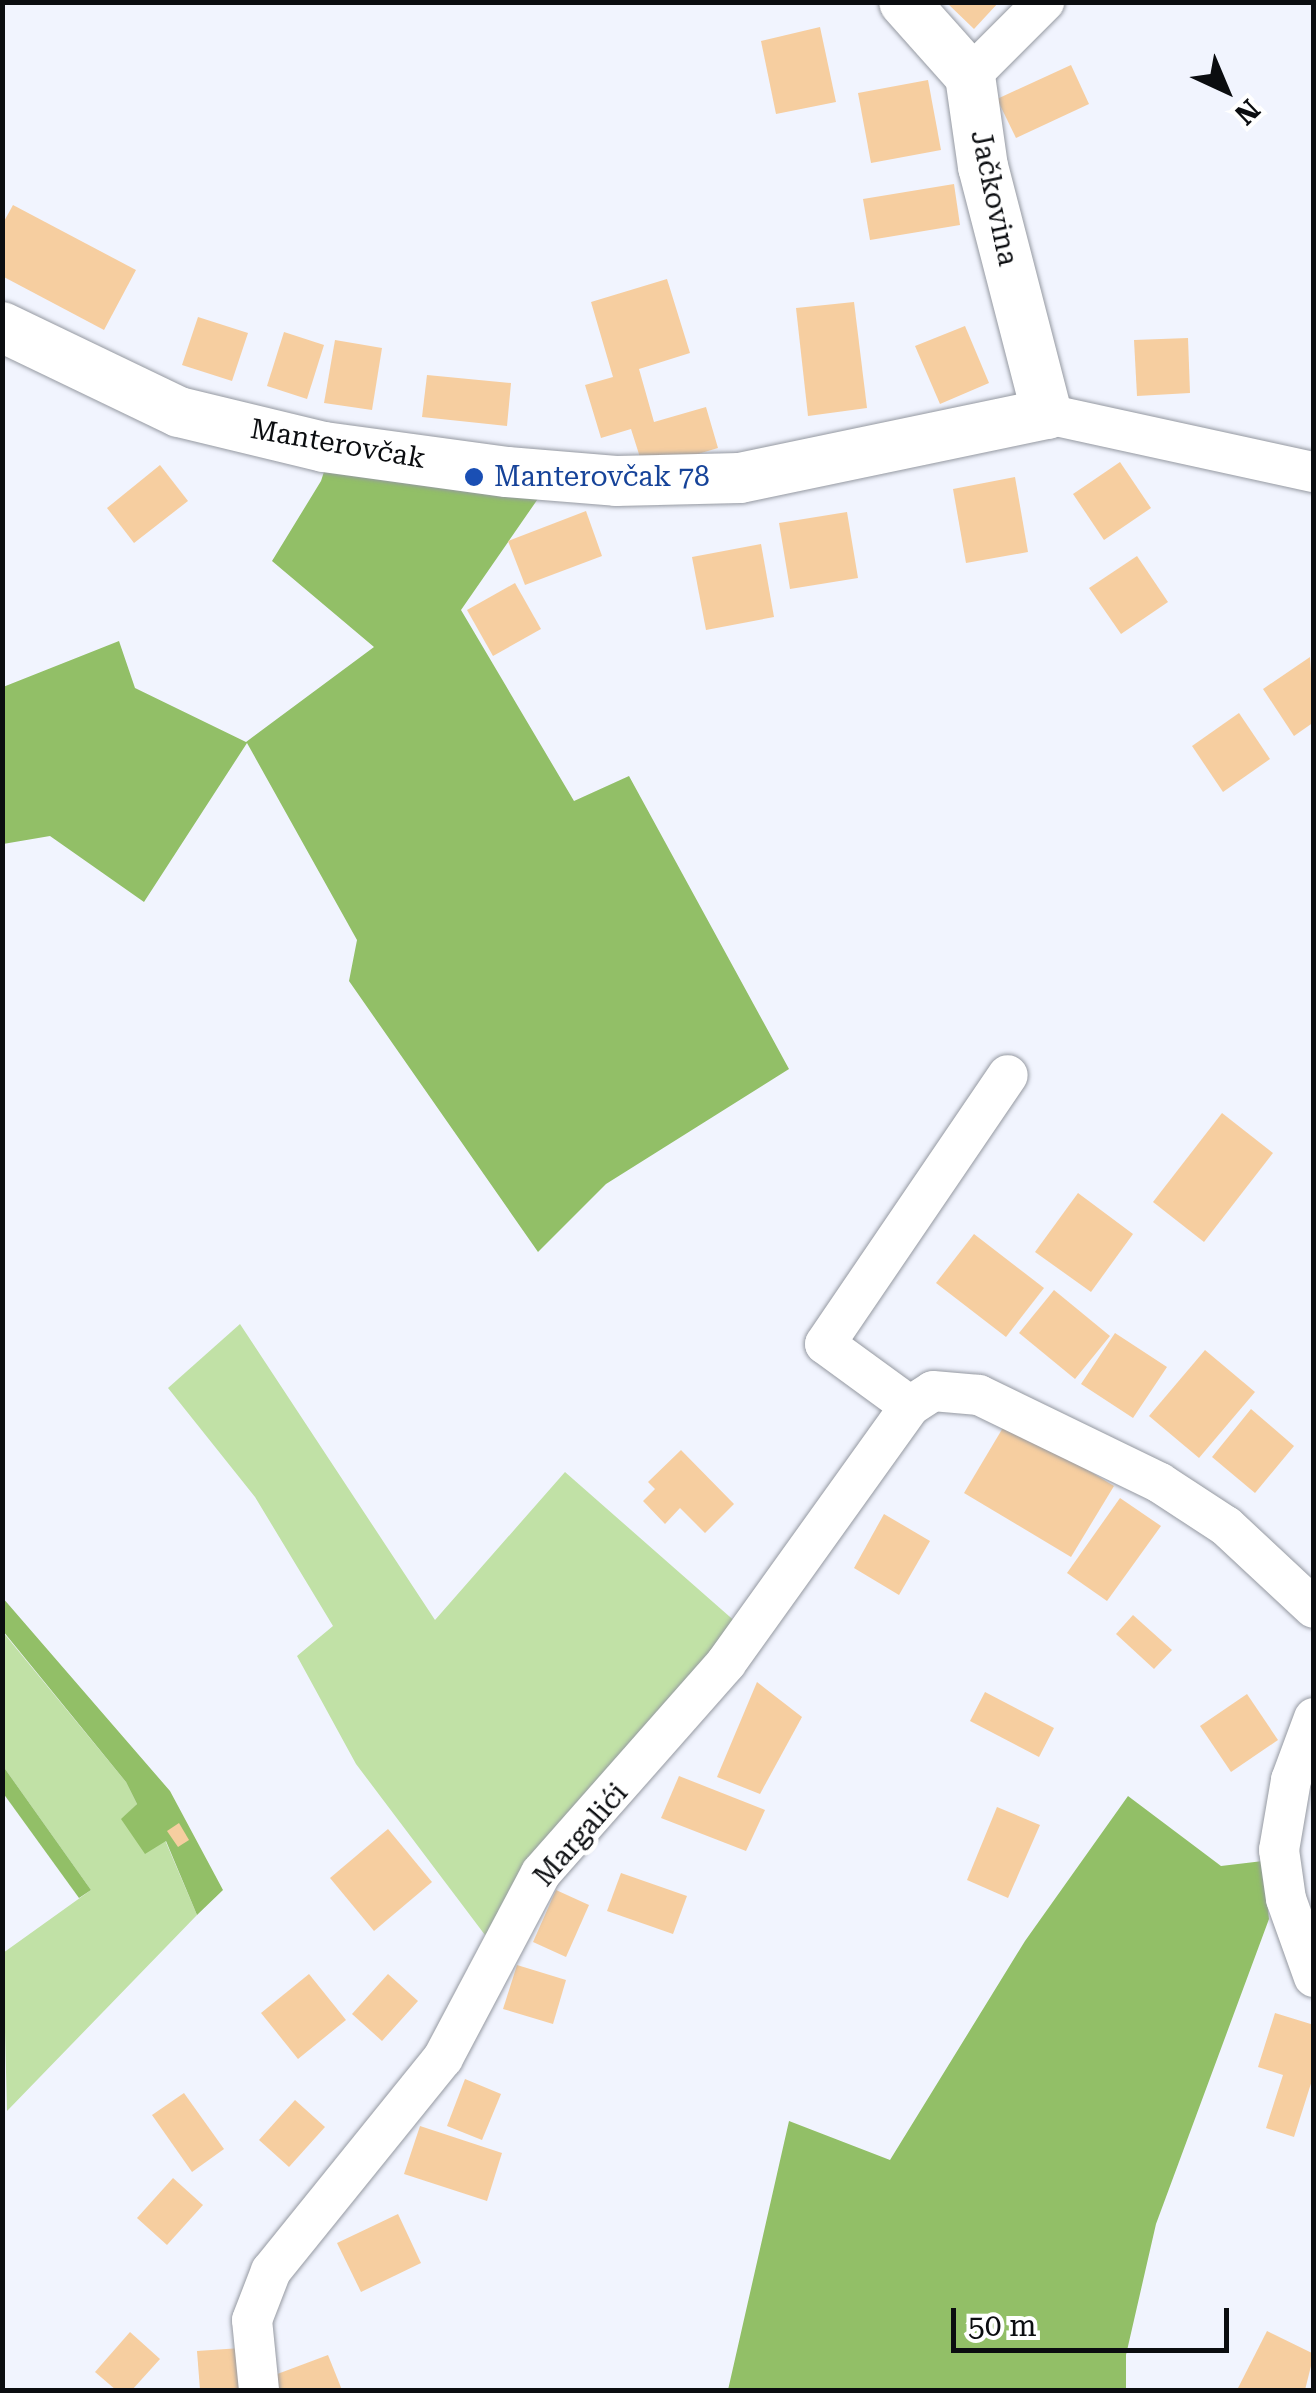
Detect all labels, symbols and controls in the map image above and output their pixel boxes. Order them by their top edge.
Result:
north arrow [1176,40,1276,140]
text: N [1228,93,1266,131]
street label: Jačkovina [963,127,1025,269]
street label: Manterovčak [248,412,428,476]
place label: Manterovčak 78 [494,460,710,494]
marker: Manterovčak 78 [463,466,485,488]
street label: Margalići [527,1777,635,1893]
scale bar [956,2288,1234,2350]
text: 50 m [968,2308,1037,2343]

